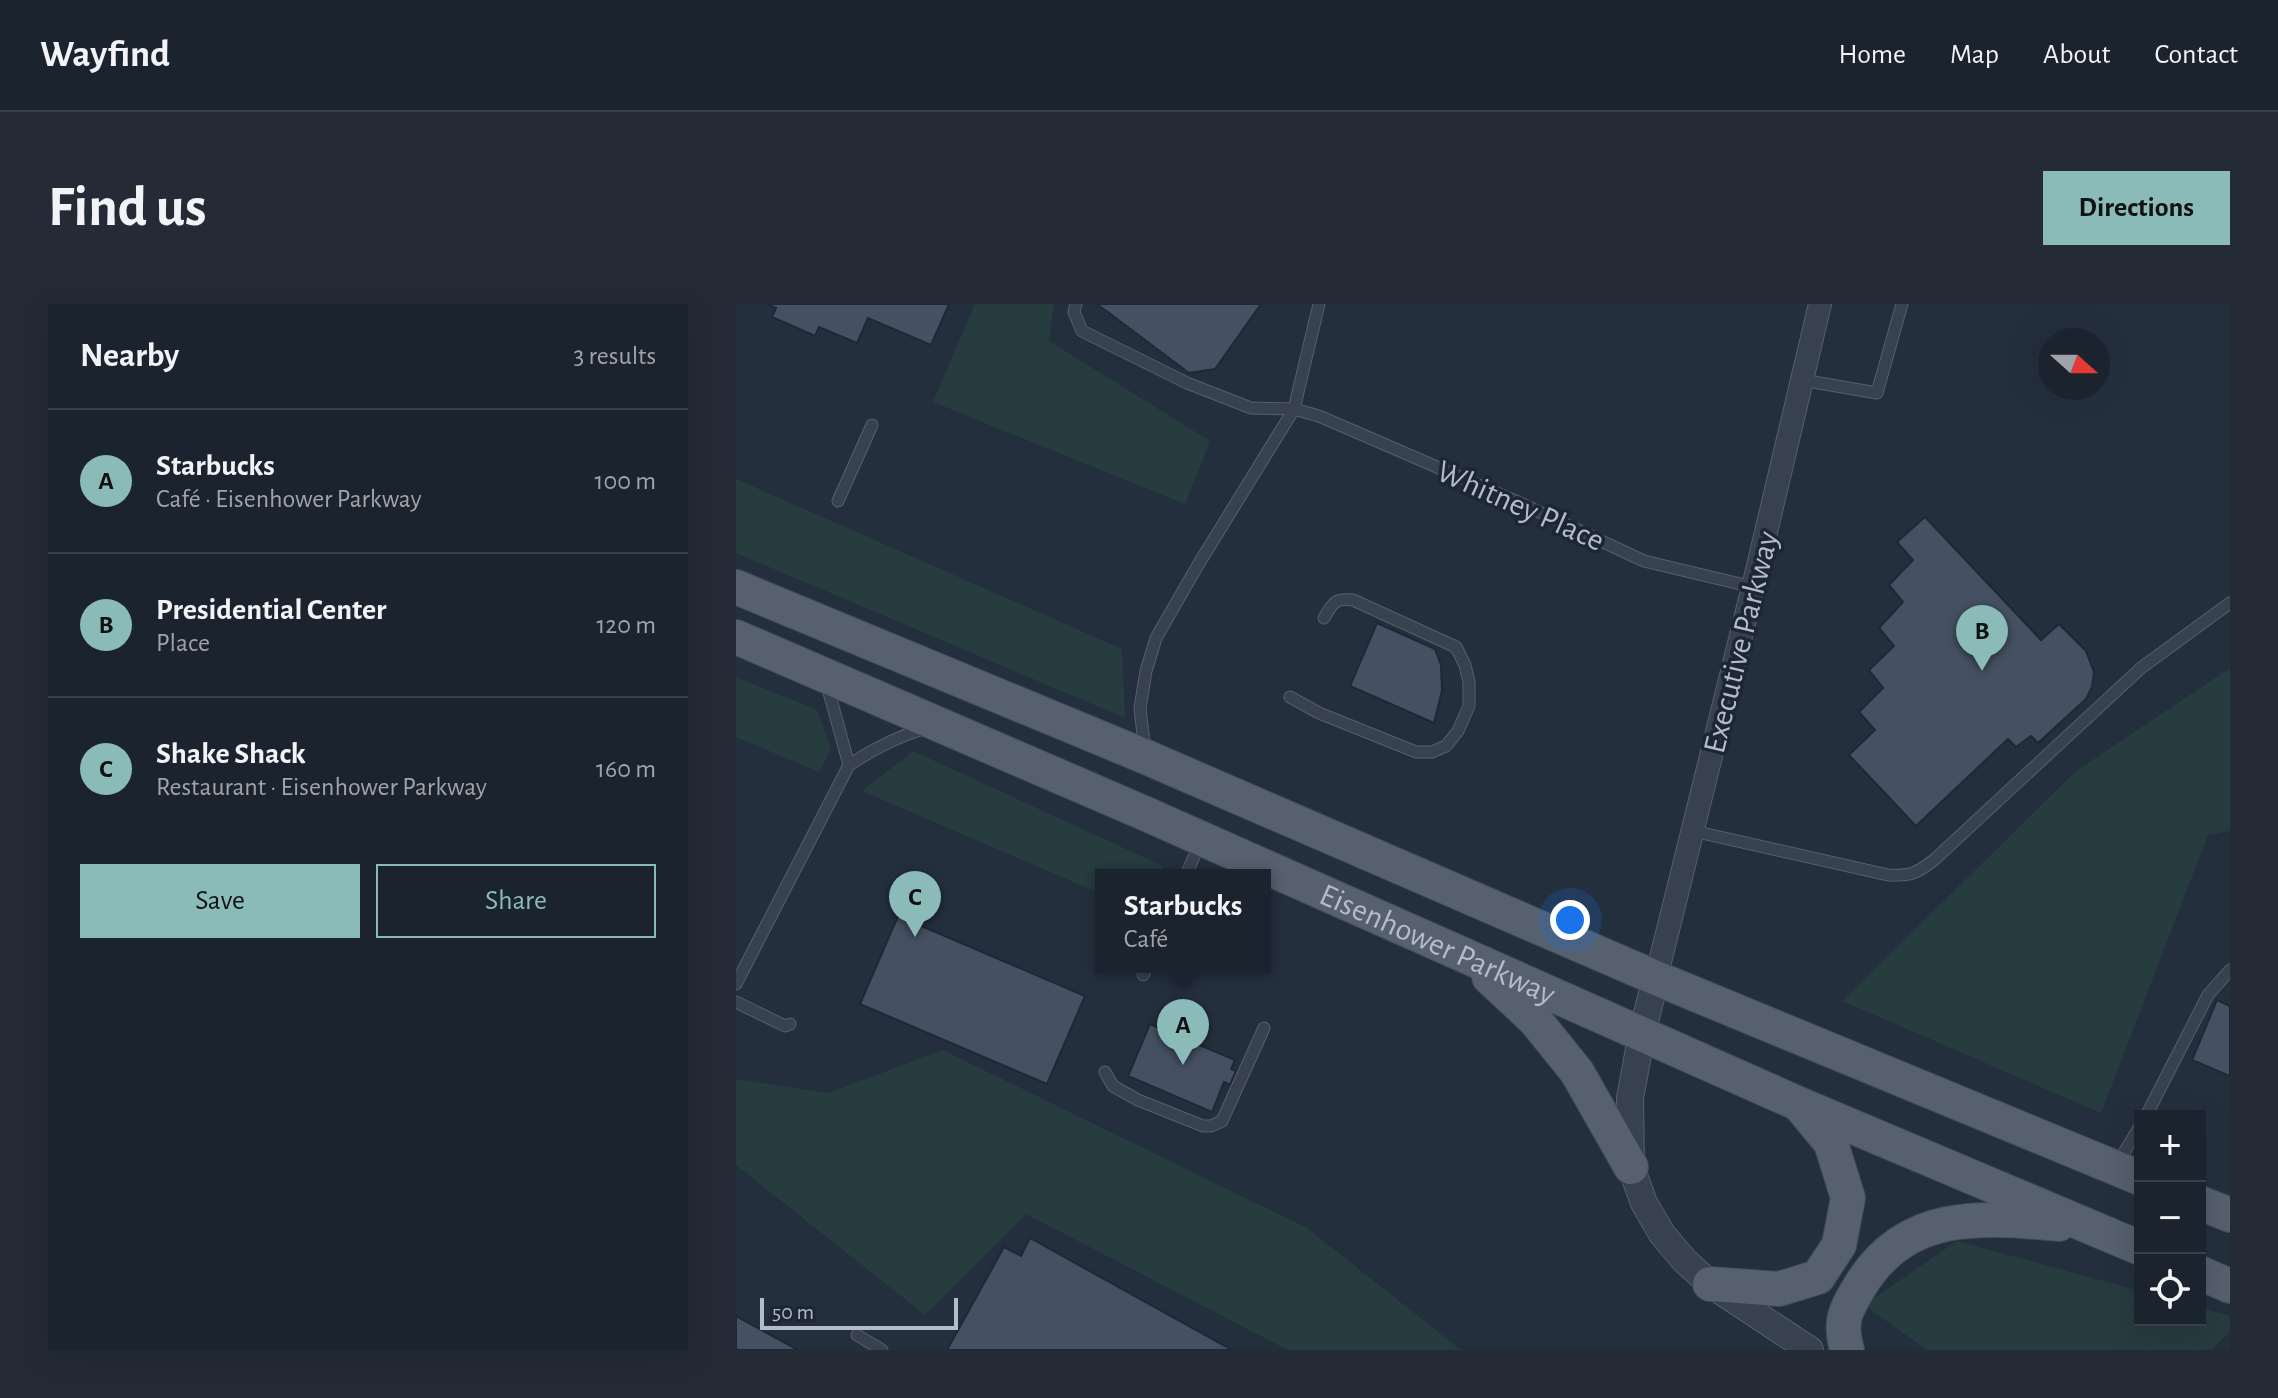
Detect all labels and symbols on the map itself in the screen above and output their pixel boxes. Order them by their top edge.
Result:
north arrow [2038,328,2110,400]
street label: Whitney Place [1432,455,1609,557]
street label: Executive Parkway [1698,528,1784,757]
pin: B [1956,605,2008,671]
pin: C [889,871,941,937]
street label: Eisenhower Parkway [1315,878,1560,1011]
your location [1550,900,1590,940]
pin: A [1157,999,1209,1065]
scale bar [760,1294,958,1330]

